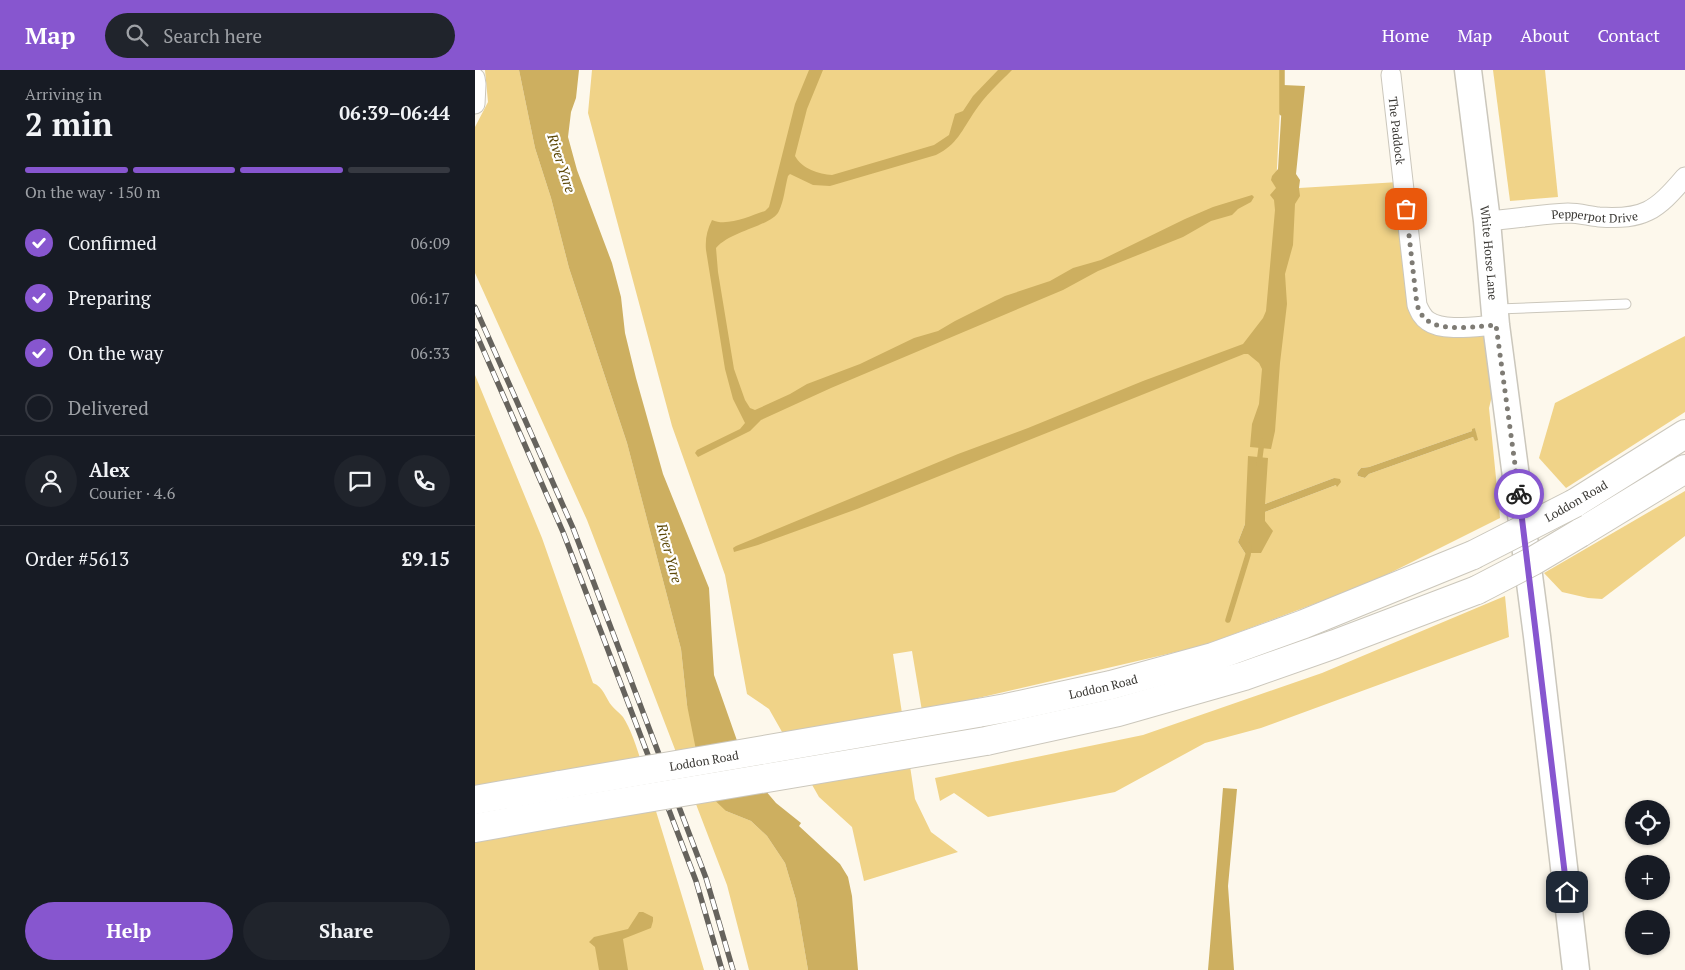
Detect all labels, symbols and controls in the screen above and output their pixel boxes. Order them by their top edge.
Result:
search box [105,13,455,58]
text: Map [25,19,75,51]
icon: search [123,21,151,49]
text: Search here [163,23,262,48]
text: Home [1382,23,1429,47]
text: Map [1457,23,1492,47]
text: About [1520,23,1569,47]
text: Contact [1597,23,1660,47]
text: Arriving in [25,83,102,105]
street label: The Paddock [1386,96,1409,166]
text: 06:39–06:44 [339,100,450,125]
text: 2 min [25,103,113,145]
water label: River Yare [543,130,581,196]
text: On the way · 150 m [25,181,160,203]
pin [1385,188,1427,230]
icon: bag [1392,195,1420,223]
street label: White Horse Lane [1478,204,1501,301]
street label: Pepperpot Drive [1551,205,1639,225]
icon: check [25,229,53,257]
text: Confirmed [68,230,157,255]
text: 06:09 [411,232,450,254]
icon: check [25,284,53,312]
text: Preparing [68,285,151,310]
text: 06:17 [411,287,450,309]
icon: check [25,339,53,367]
text: On the way [68,340,163,365]
text: 06:33 [411,342,450,364]
text: Delivered [68,395,149,420]
button: person [25,455,77,507]
button: chat [334,455,386,507]
button: phone [398,455,450,507]
text: Alex [89,457,130,482]
courier [1494,469,1544,519]
street label: Loddon Road [1542,477,1610,525]
icon: bike [1505,480,1533,508]
text: Courier · 4.6 [89,482,175,504]
water label: River Yare [653,520,687,586]
text: Order #5613 [25,546,129,571]
text: £9.15 [401,546,450,571]
street label: Loddon Road [1067,671,1139,702]
street label: Loddon Road [668,747,740,774]
map controls [1625,800,1670,955]
button: locate [1625,800,1670,845]
button: + [1625,855,1670,900]
pin [1546,871,1588,913]
icon: home [1553,878,1581,906]
button: Help [25,902,233,960]
button: Share [243,902,450,960]
button: − [1625,910,1670,955]

